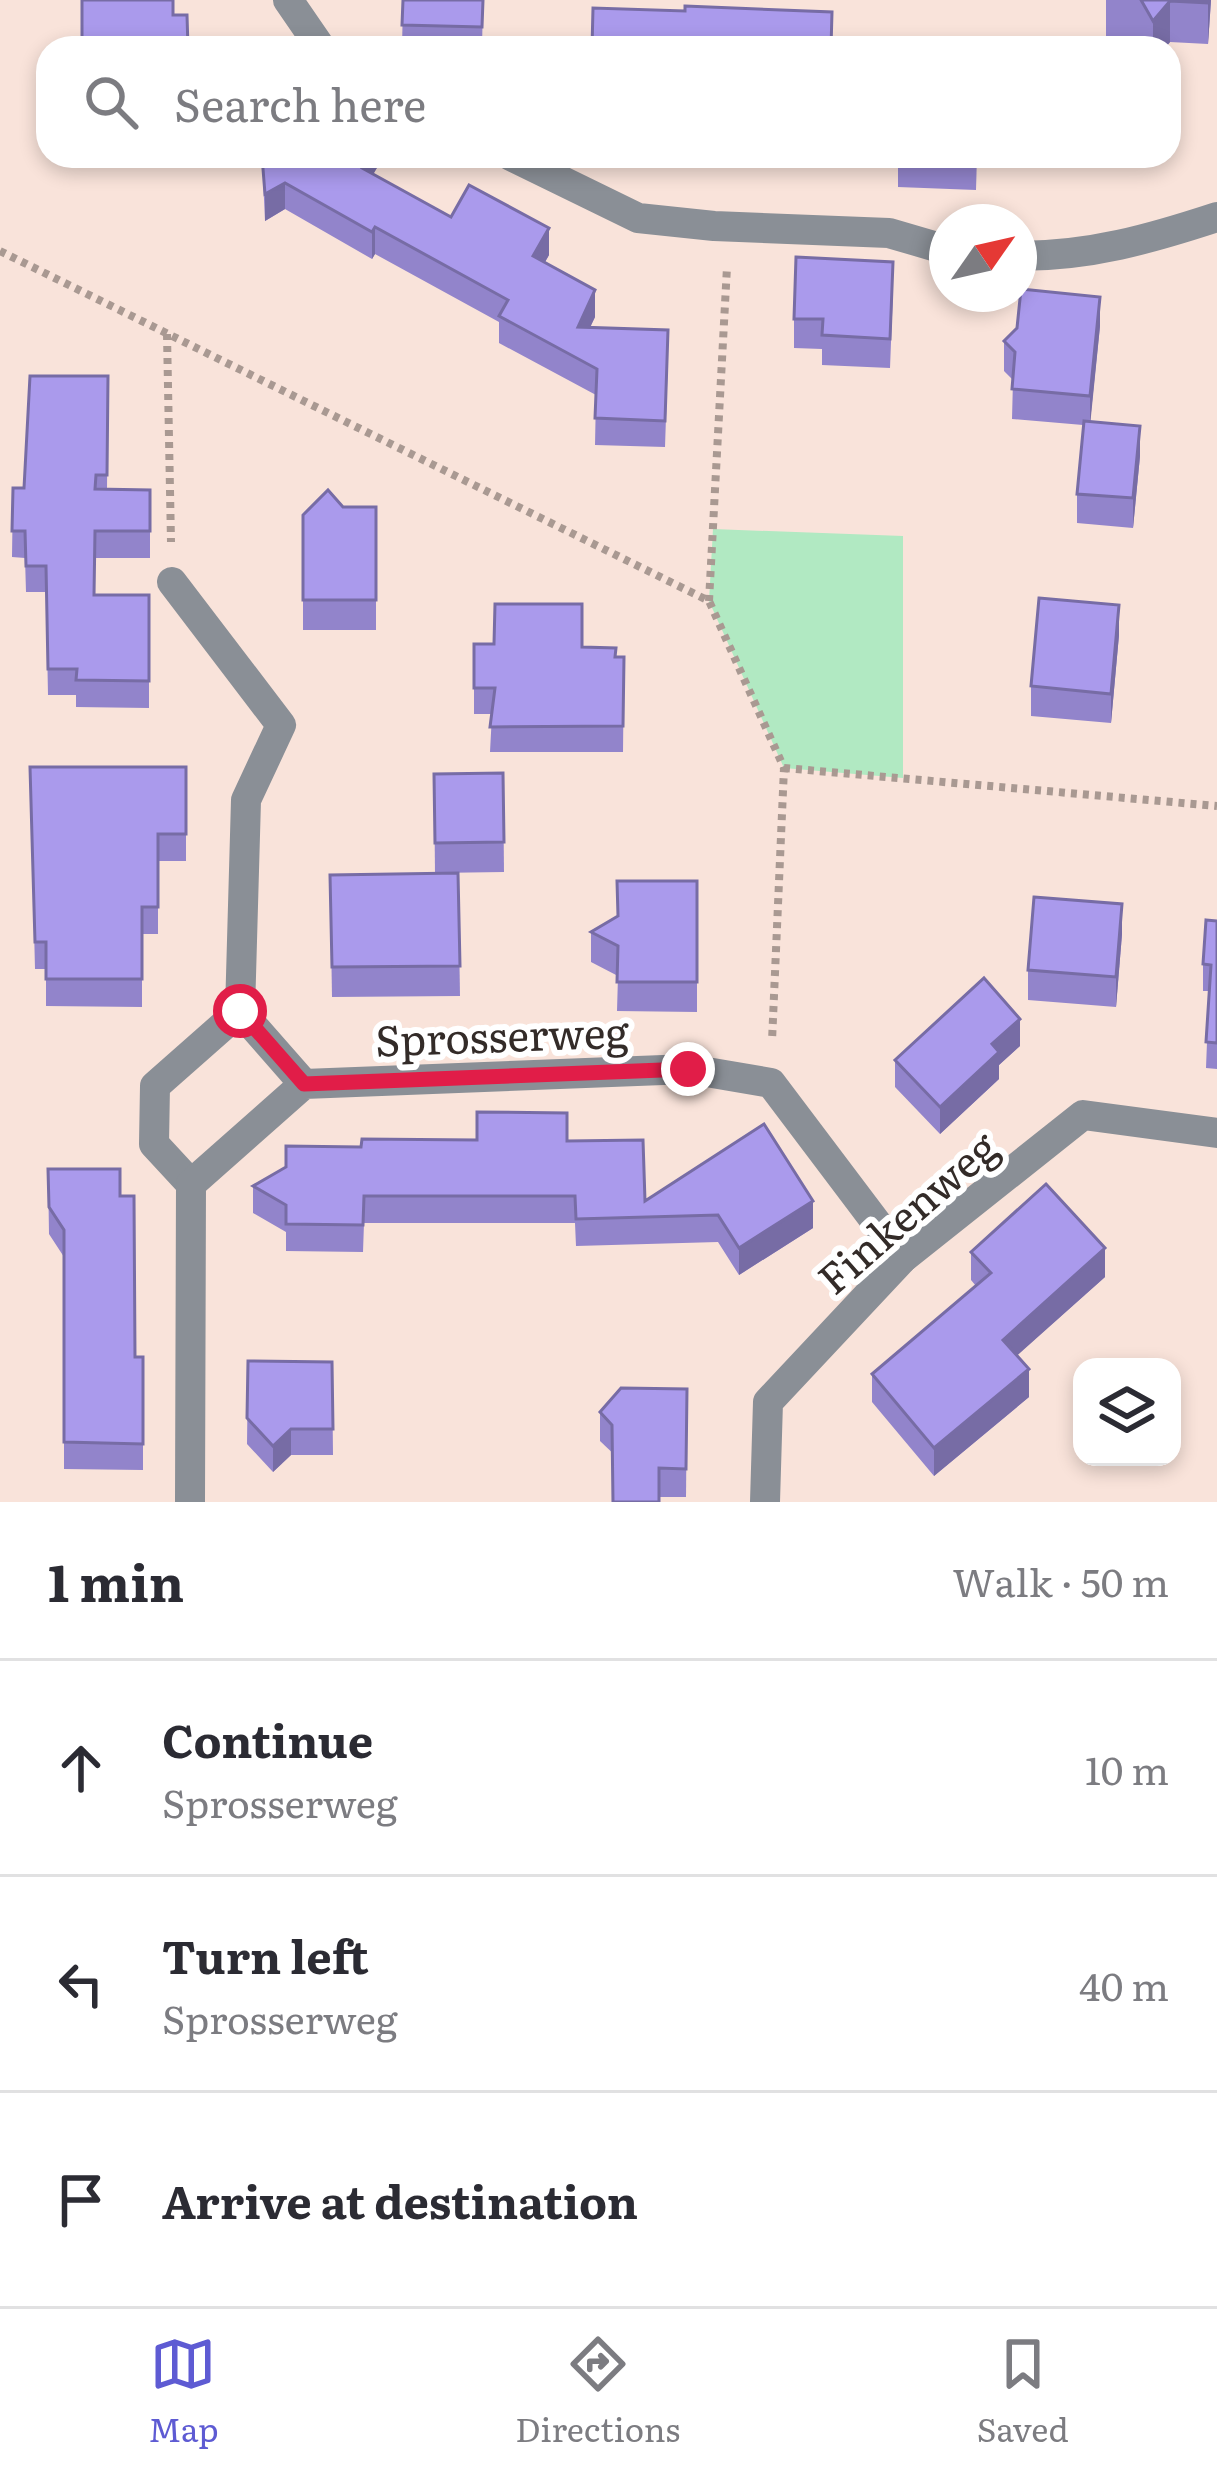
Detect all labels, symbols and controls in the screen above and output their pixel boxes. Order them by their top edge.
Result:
search box [36,36,1181,168]
icon: search [78,69,144,135]
text: Search here [174,69,426,136]
north arrow [929,204,1037,312]
route start [213,984,267,1038]
street label: Sprosserweg [374,999,631,1069]
route end [661,1042,715,1096]
street label: Finkenweg [802,1115,1010,1307]
map controls [1073,1358,1181,1466]
button: layers [1073,1358,1181,1466]
text: 1 min [48,1542,184,1618]
text: Walk · 50 m [953,1551,1169,1609]
text: Continue [162,1705,373,1772]
icon: ahead [48,1735,114,1801]
text: 10 m [1085,1739,1169,1797]
text: Sprosserweg [162,1772,398,1830]
text: Turn left [162,1921,369,1988]
icon: left [48,1951,114,2017]
text: 40 m [1079,1955,1169,2013]
text: Sprosserweg [162,1988,398,2046]
text: Arrive at destination [162,2166,638,2233]
icon: arrive [48,2167,114,2233]
tab: Map [148,2331,219,2452]
tab: Directions [515,2331,680,2452]
tab: Saved [977,2331,1069,2452]

